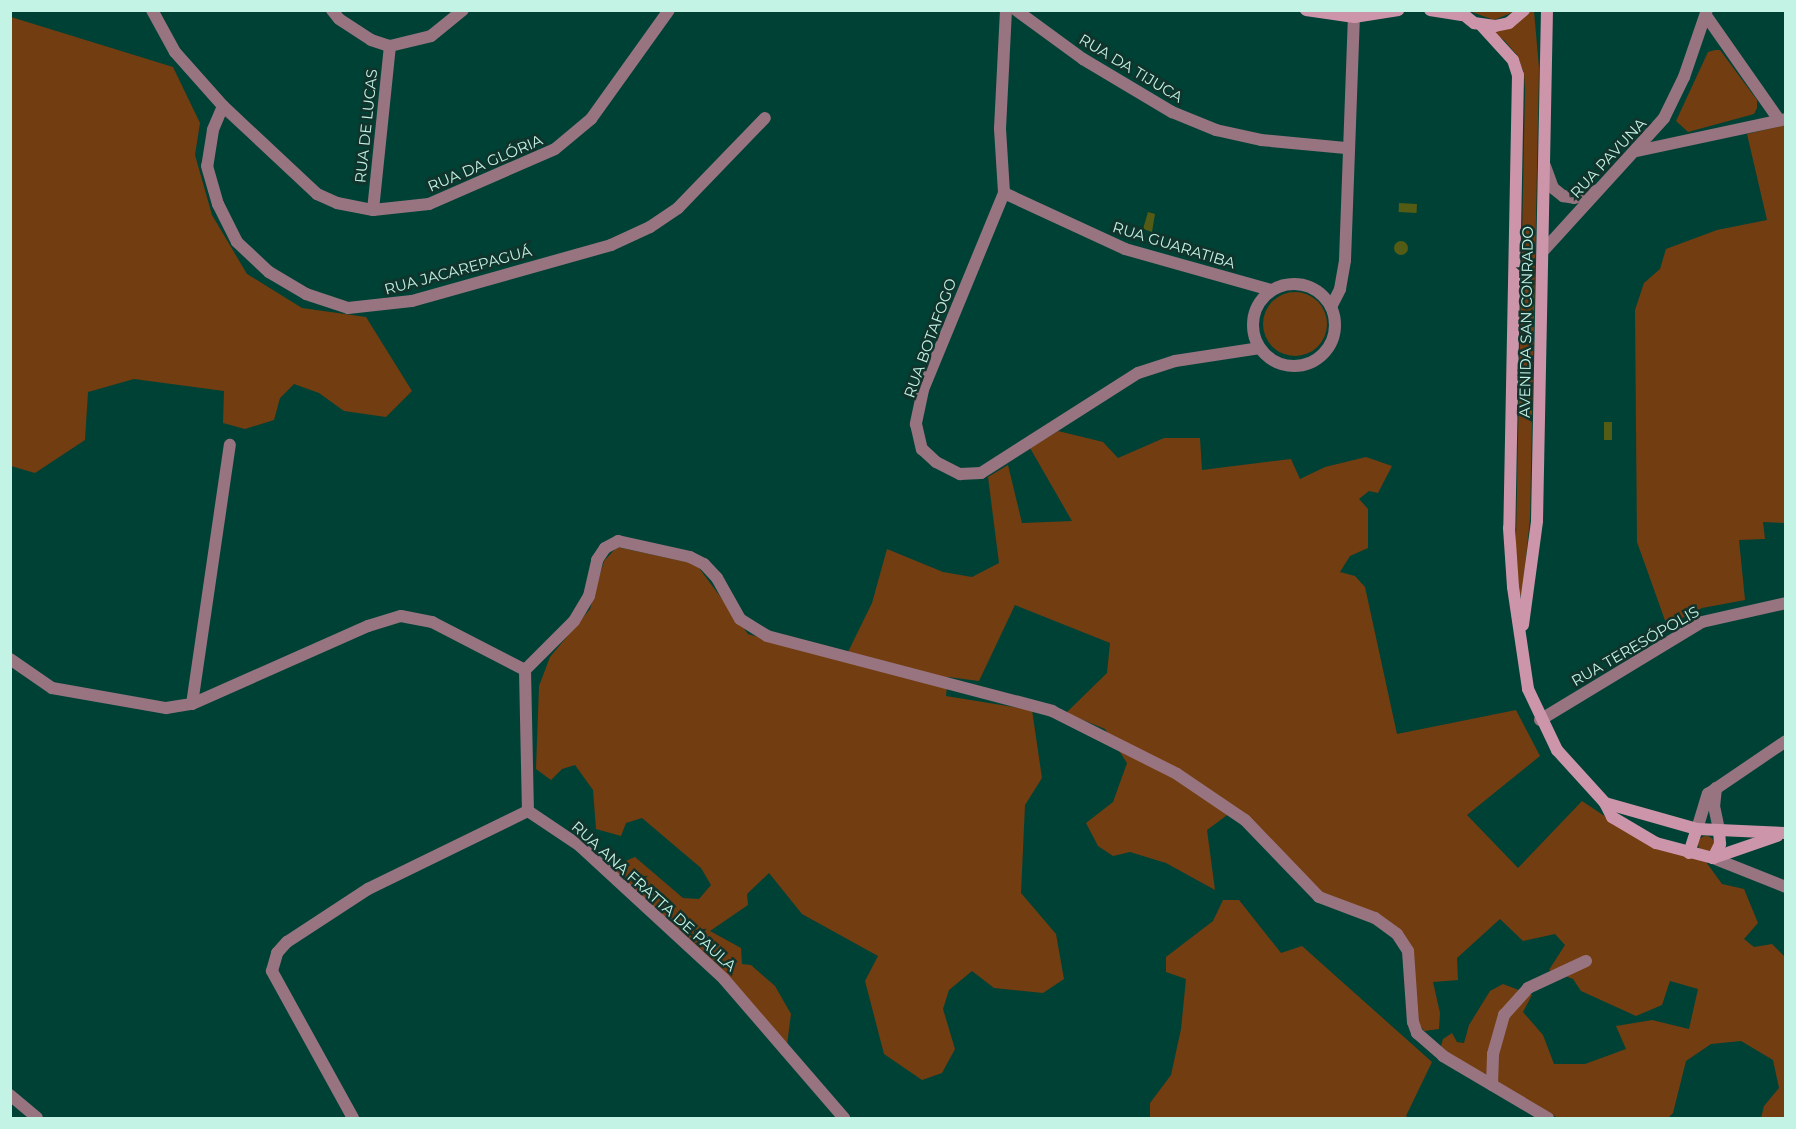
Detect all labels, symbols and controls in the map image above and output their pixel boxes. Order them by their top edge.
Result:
street label: RUA DA TIJUCA [1076,30,1186,106]
street label: RUA DE LUCAS [351,68,381,184]
street label: RUA PAVUNA [1566,114,1650,202]
street label: RUA DA GLÓRIA [425,131,545,195]
street label: RUA GUARATIBA [1110,218,1238,272]
street label: AVENIDA SAN CONRADO [1515,226,1537,418]
street label: RUA JACAREPAGUÁ [382,242,534,298]
street label: RUA BOTAFOGO [900,276,960,400]
street label: RUA TERESÓPOLIS [1568,602,1702,690]
street label: RUA ANA FRATTA DE PAULA [568,817,740,975]

